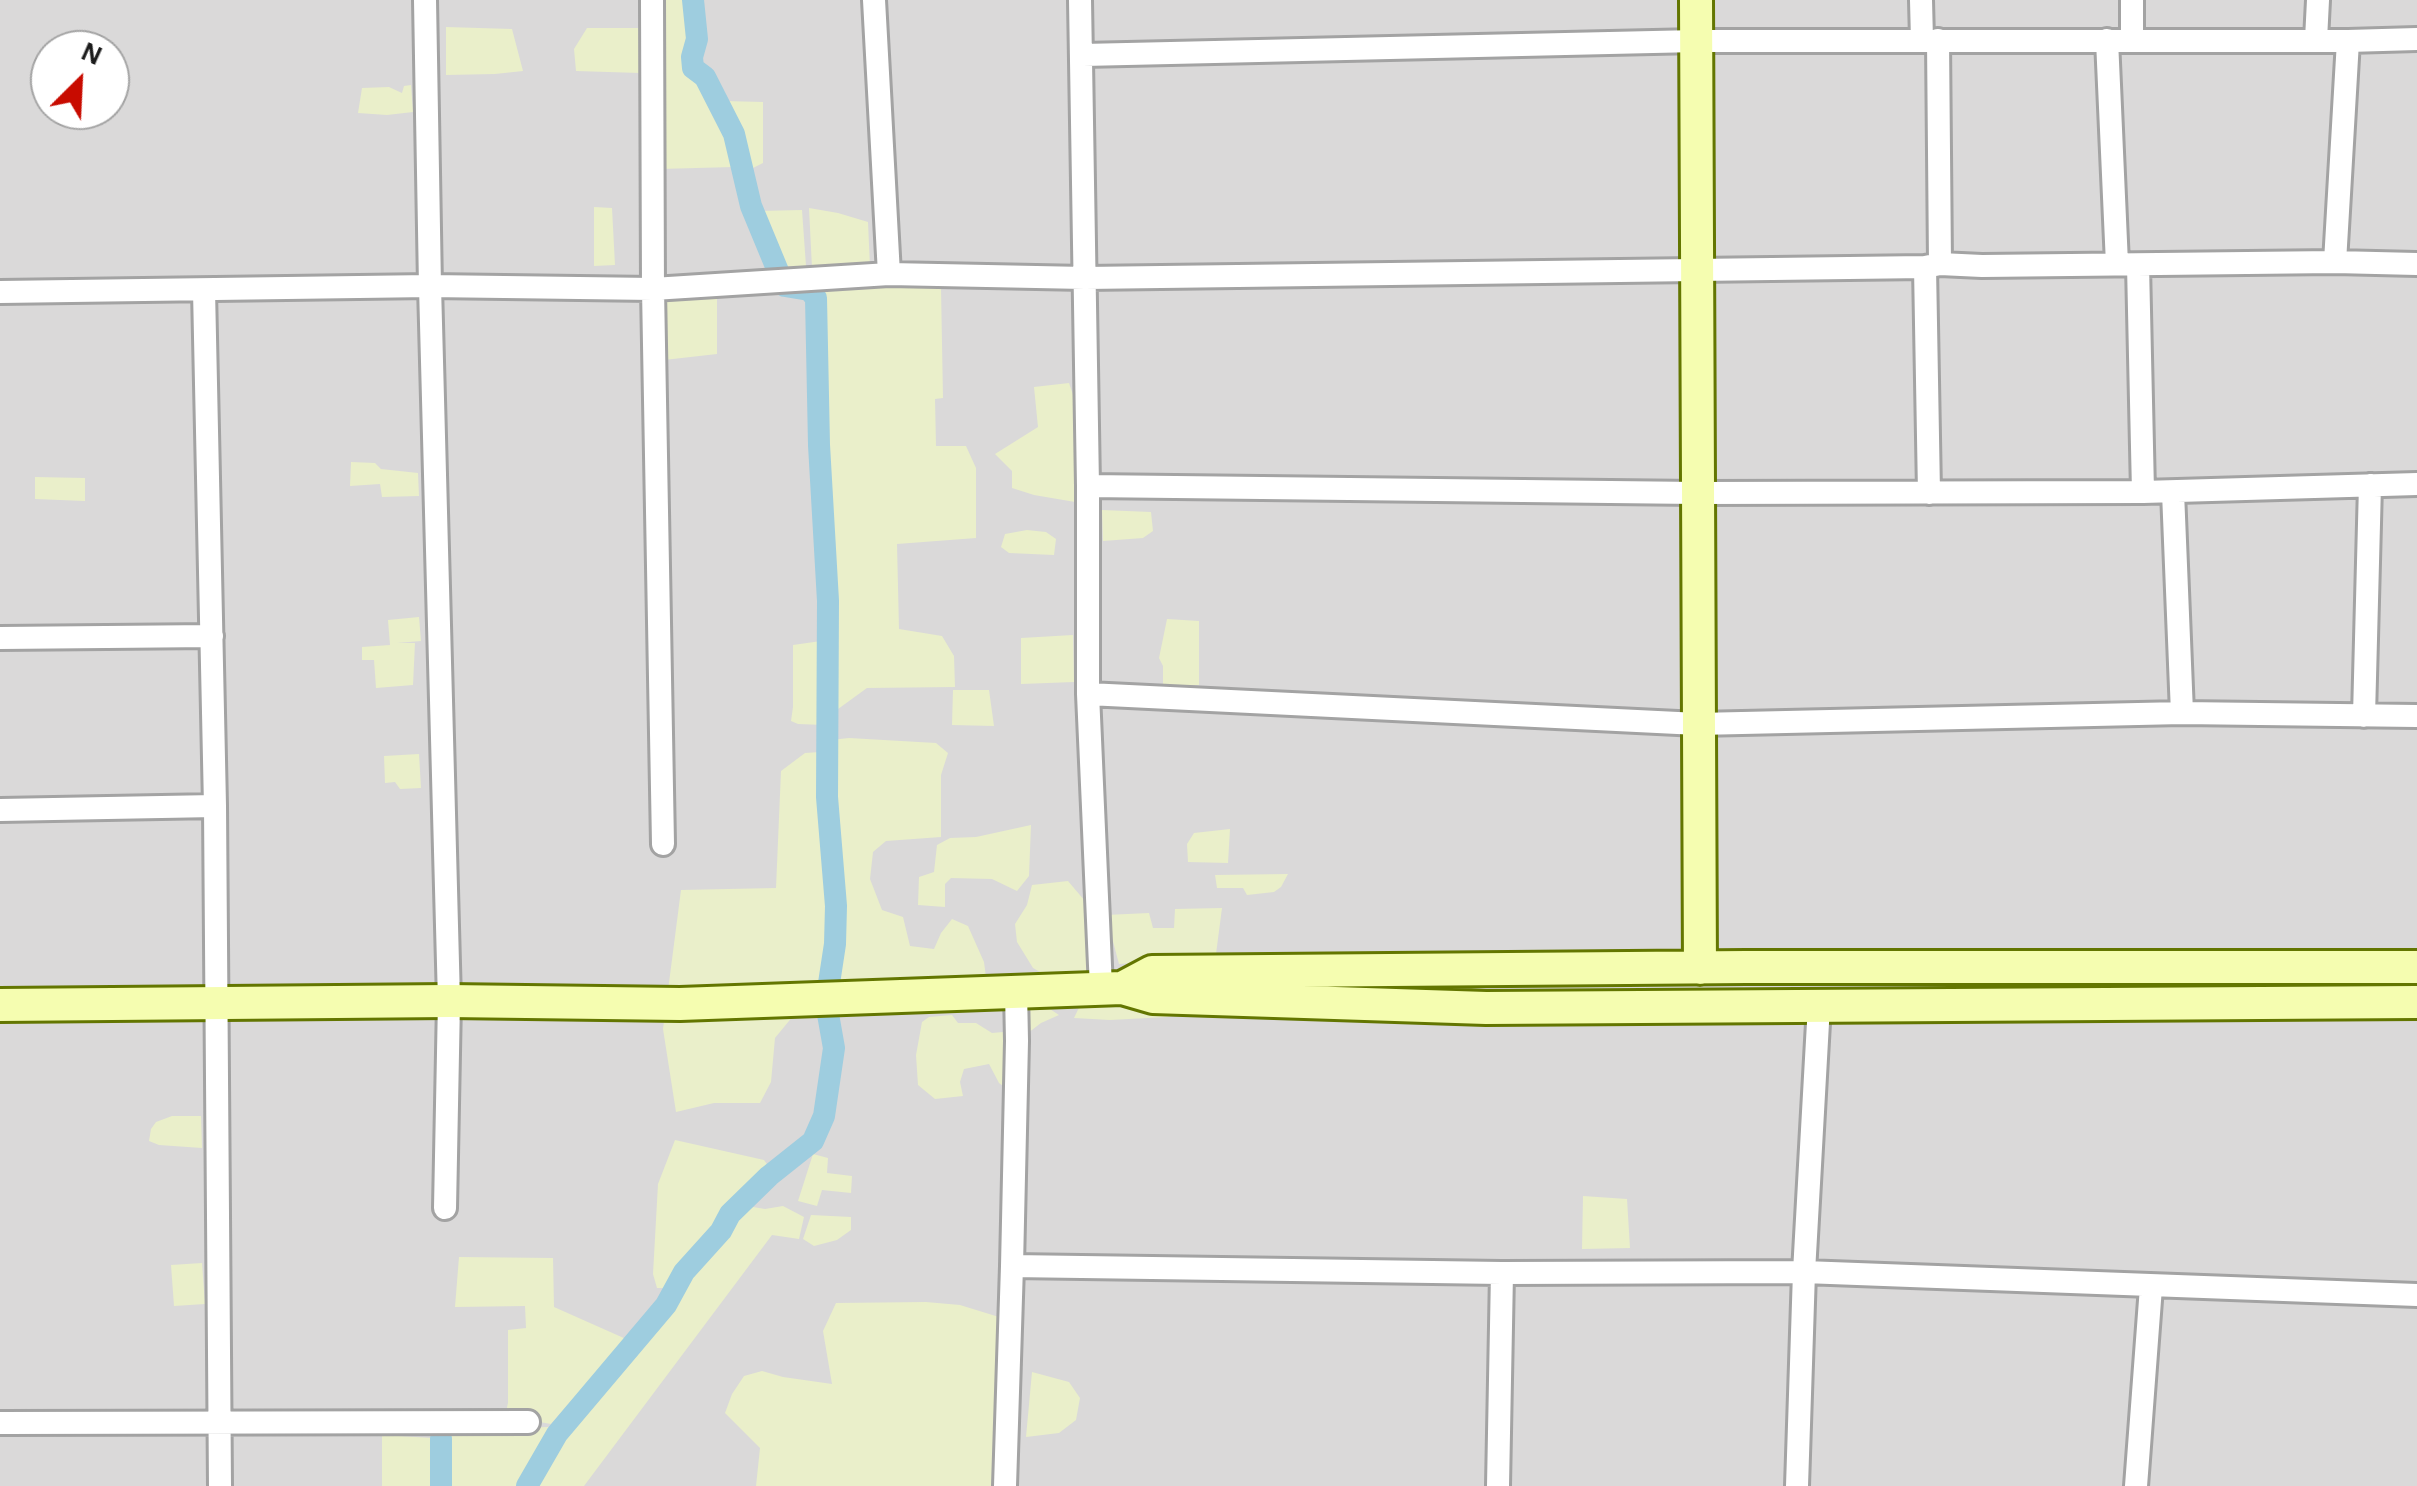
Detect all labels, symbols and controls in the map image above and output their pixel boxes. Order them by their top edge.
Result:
north arrow [30,30,130,130]
text: N [77,38,106,71]

